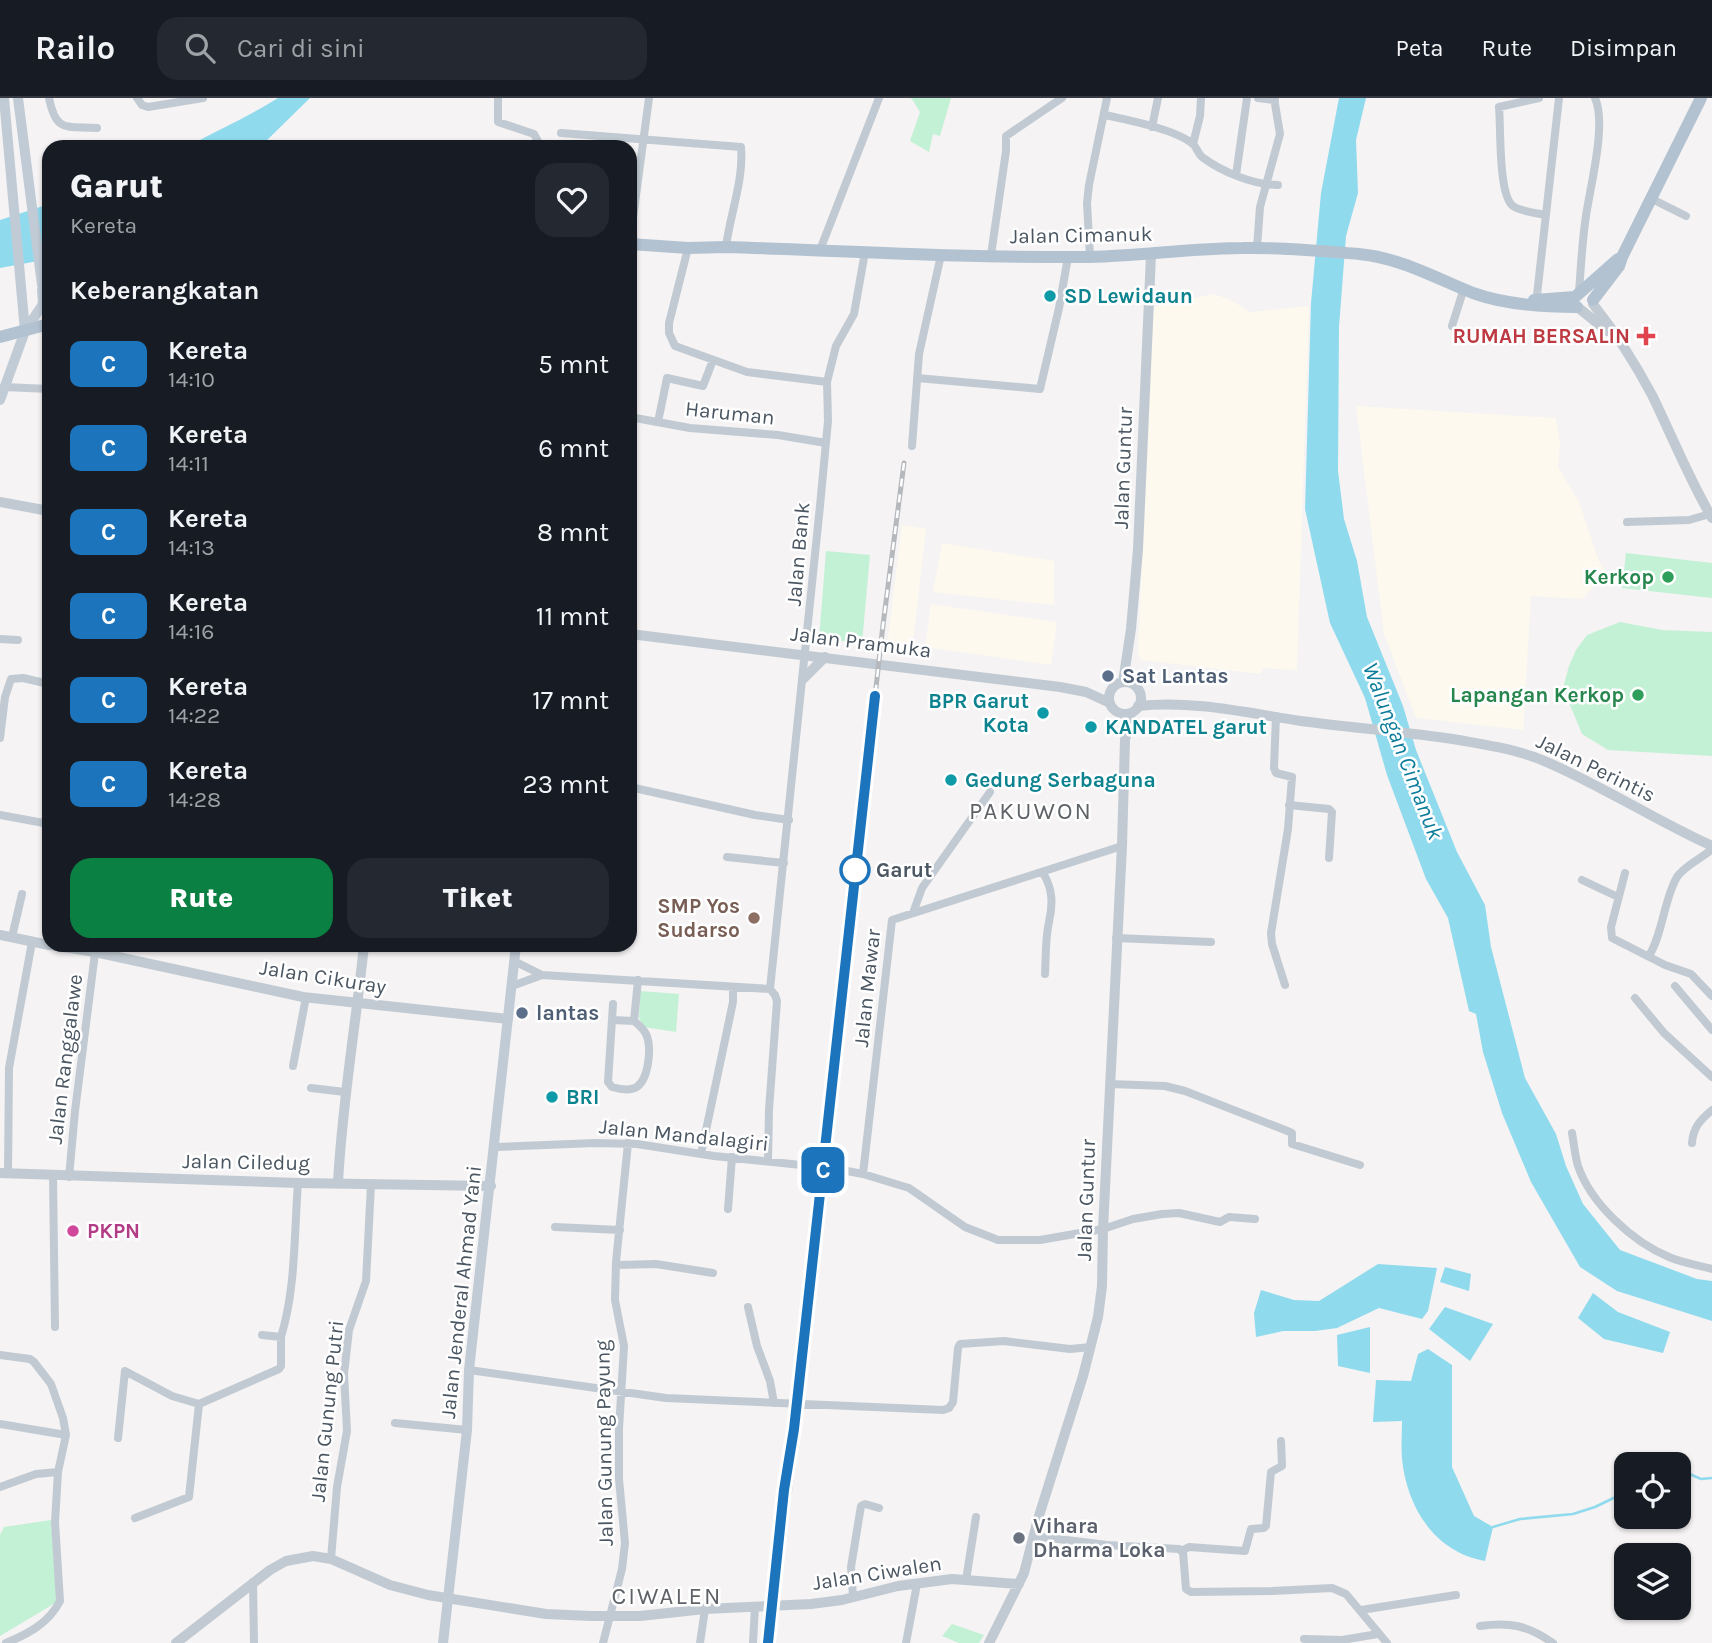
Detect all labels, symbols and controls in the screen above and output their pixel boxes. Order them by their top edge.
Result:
search box [157,17,647,80]
text: Railo [35,29,115,67]
icon: search [181,29,219,67]
text: Cari di sini [237,33,365,64]
text: Peta [1396,34,1443,62]
text: Rute [1481,34,1532,62]
text: Disimpan [1570,34,1677,62]
button: heart [535,163,609,237]
text: Garut [70,167,163,205]
text: Kereta [70,212,137,239]
street label: Jalan Cimanuk [1009,222,1153,248]
text: Keberangkatan [70,275,260,306]
place label: SD Lewidaun [1064,284,1193,308]
marker: SD Lewidaun [1042,288,1058,304]
place label: RUMAH BERSALIN [1453,324,1630,348]
marker: RUMAH BERSALIN [1636,326,1656,346]
text: Kereta [168,335,248,366]
text: 5 mnt [538,349,609,380]
text: C [101,350,116,378]
text: 14:10 [168,366,215,393]
street label: Haruman [684,396,776,430]
street label: Jalan Guntur [1109,406,1137,530]
text: Kereta [168,419,248,450]
text: 6 mnt [538,433,609,464]
text: C [101,434,116,462]
text: 14:11 [168,450,209,477]
street label: Jalan Bank [782,501,815,607]
text: Kereta [168,503,248,534]
text: 8 mnt [537,517,609,548]
text: C [101,518,116,546]
text: 14:13 [168,534,215,561]
place label: Kerkop [1584,565,1654,589]
marker: Kerkop [1660,569,1676,585]
text: Kereta [168,587,248,618]
text: 11 mnt [536,601,609,632]
text: C [101,602,116,630]
text: 14:16 [168,618,215,645]
street label: Jalan Pramuka [789,621,933,663]
water label: Walungan Cimanuk [1357,659,1449,844]
place label: Sat Lantas [1122,664,1229,688]
marker: Sat Lantas [1100,668,1116,684]
text: Kereta [168,671,248,702]
place label: Lapangan Kerkop [1450,683,1624,707]
text: 17 mnt [532,685,609,716]
text: C [101,686,116,714]
marker: Lapangan Kerkop [1630,687,1646,703]
place label: BPR Garut Kota [928,689,1029,737]
text: 14:22 [168,702,220,729]
marker: BPR Garut Kota [1035,705,1051,721]
place label: KANDATEL garut [1105,715,1267,739]
marker: KANDATEL garut [1083,719,1099,735]
street label: Jalan Perintis [1533,729,1659,807]
text: Kereta [168,755,248,786]
place label: Gedung Serbaguna [965,768,1156,792]
text: 23 mnt [523,769,609,800]
text: C [101,770,116,798]
marker: Gedung Serbaguna [943,772,959,788]
text: 14:28 [168,786,221,813]
district label: PAKUWON [969,797,1093,825]
marker: Garut [840,855,870,885]
button: Rute [70,858,333,938]
button: Tiket [347,858,609,938]
place label: Garut [876,858,932,882]
place label: SMP Yos Sudarso [657,894,740,942]
marker: SMP Yos Sudarso [746,910,762,926]
street label: Jalan Mawar [849,927,885,1048]
street label: Jalan Cikuray [258,955,388,999]
street label: Jalan Ranggalawe [43,973,87,1145]
place label: lantas [536,1001,599,1025]
marker: lantas [514,1005,530,1021]
place label: BRI [566,1085,600,1109]
marker: BRI [544,1089,560,1105]
street label: Jalan Mandalagiri [598,1114,770,1156]
street label: Jalan Guntur [1072,1138,1100,1262]
line badge: C [800,1147,846,1193]
street label: Jalan Ciledug [182,1149,310,1175]
text: C [815,1156,831,1184]
street label: Jalan Jenderal Ahmad Yani [436,1164,486,1420]
place label: PKPN [87,1219,140,1243]
marker: PKPN [65,1223,81,1239]
street label: Jalan Gunung Putri [306,1319,348,1503]
street label: Jalan Gunung Payung [590,1339,618,1546]
map controls [1614,1452,1691,1620]
button: locate [1614,1452,1691,1529]
place label: Vihara Dharma Loka [1033,1514,1166,1562]
marker: Vihara Dharma Loka [1011,1530,1027,1546]
button: layers [1614,1543,1691,1620]
street label: Jalan Ciwalen [811,1551,943,1595]
district label: CIWALEN [611,1582,723,1610]

